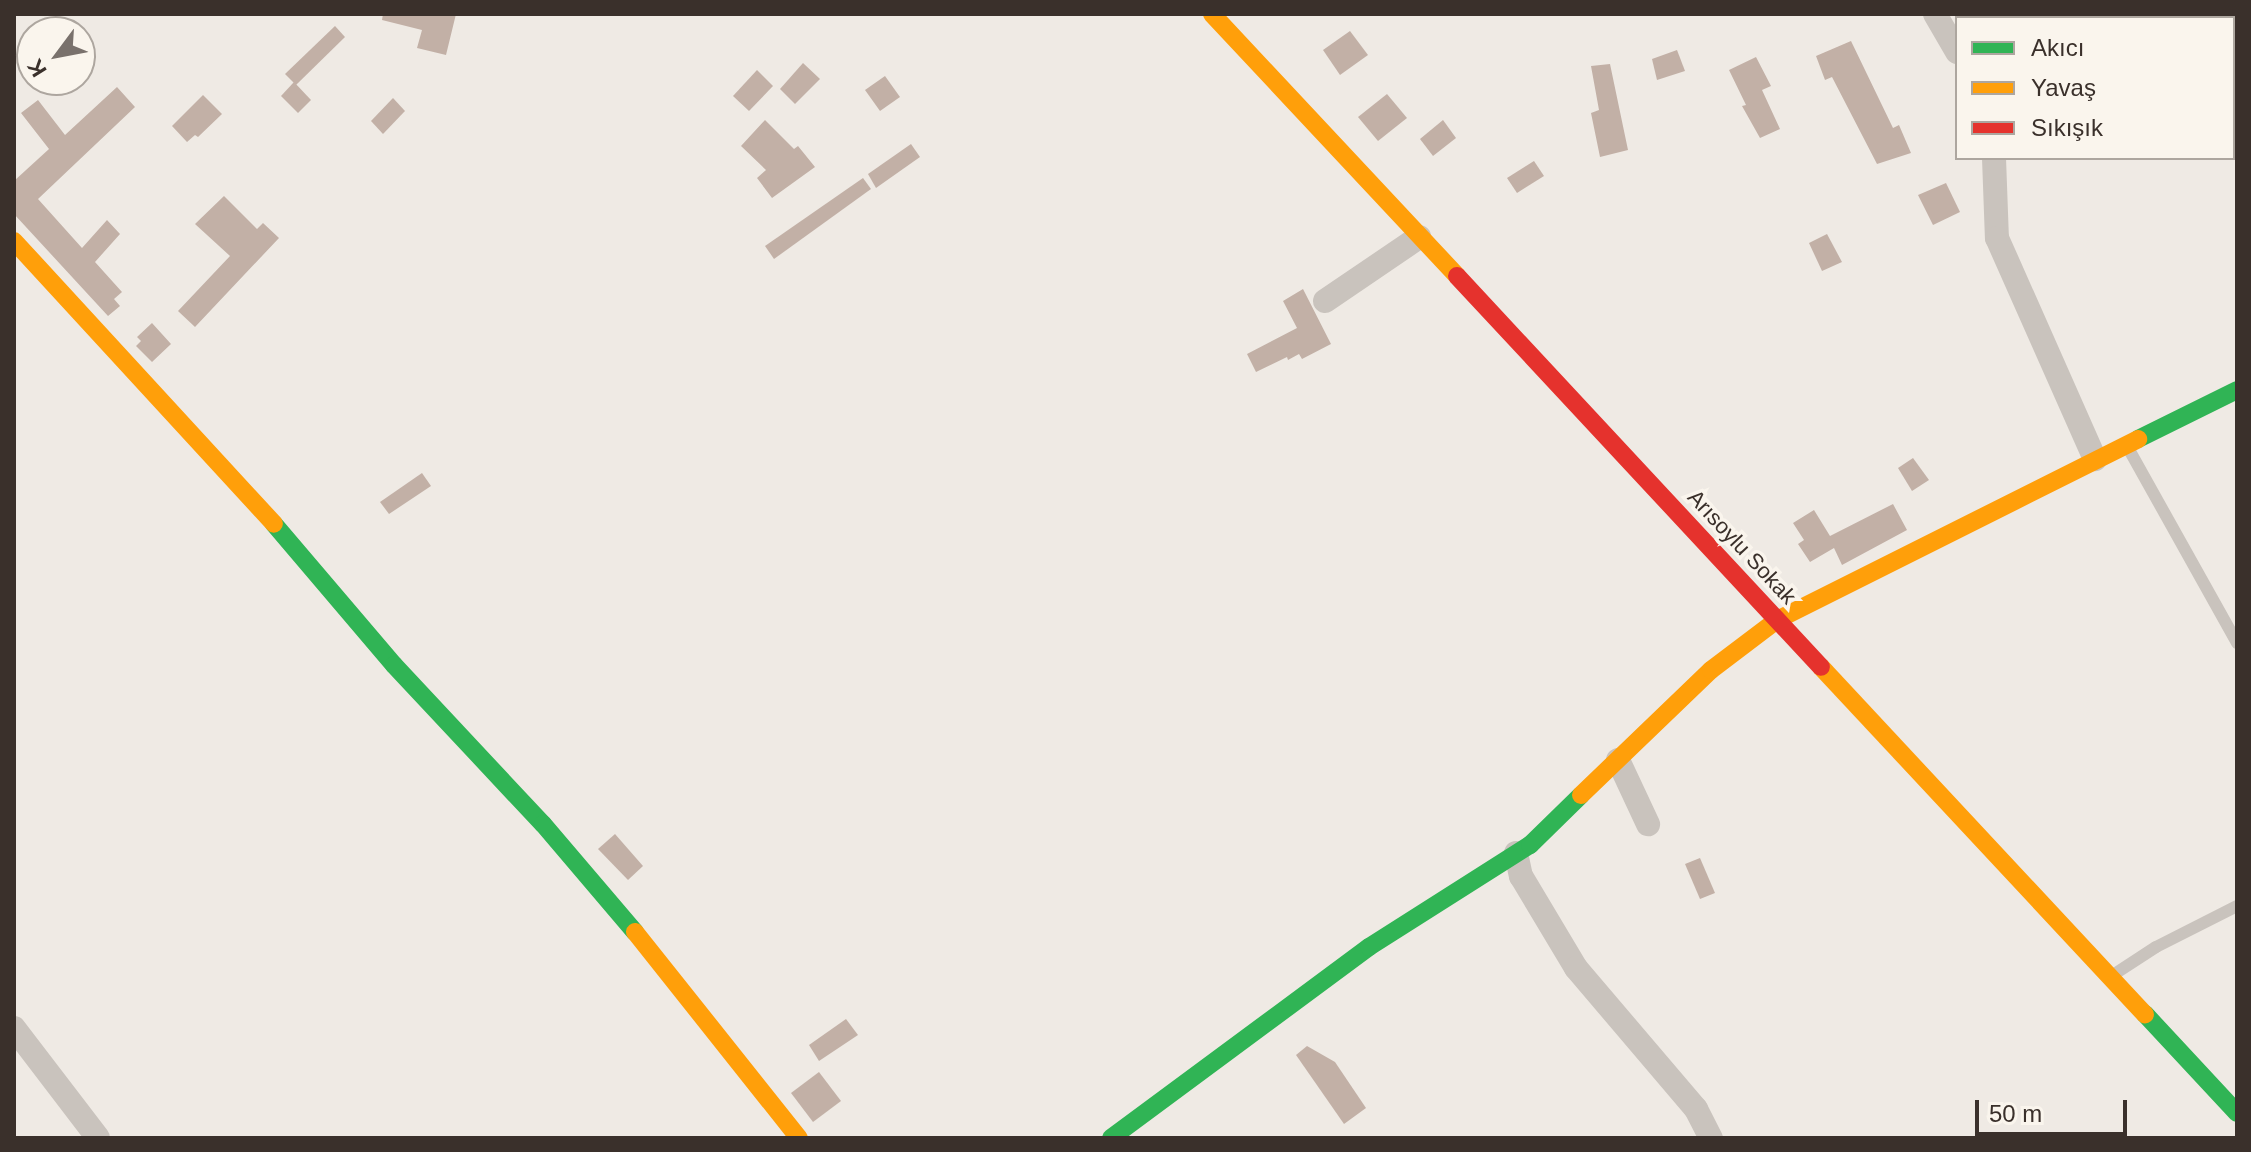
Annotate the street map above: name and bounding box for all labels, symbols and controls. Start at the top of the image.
north arrow [16,16,96,96]
legend [1955,16,2235,160]
text: Akıcı [2031,34,2084,61]
text: K [22,55,52,81]
text: Yavaş [2031,74,2096,101]
text: Sıkışık [2031,114,2103,141]
street label: Arısoylu Sokak [1682,484,1802,610]
scale bar [1979,1084,2131,1134]
text: 50 m [1989,1100,2042,1127]

